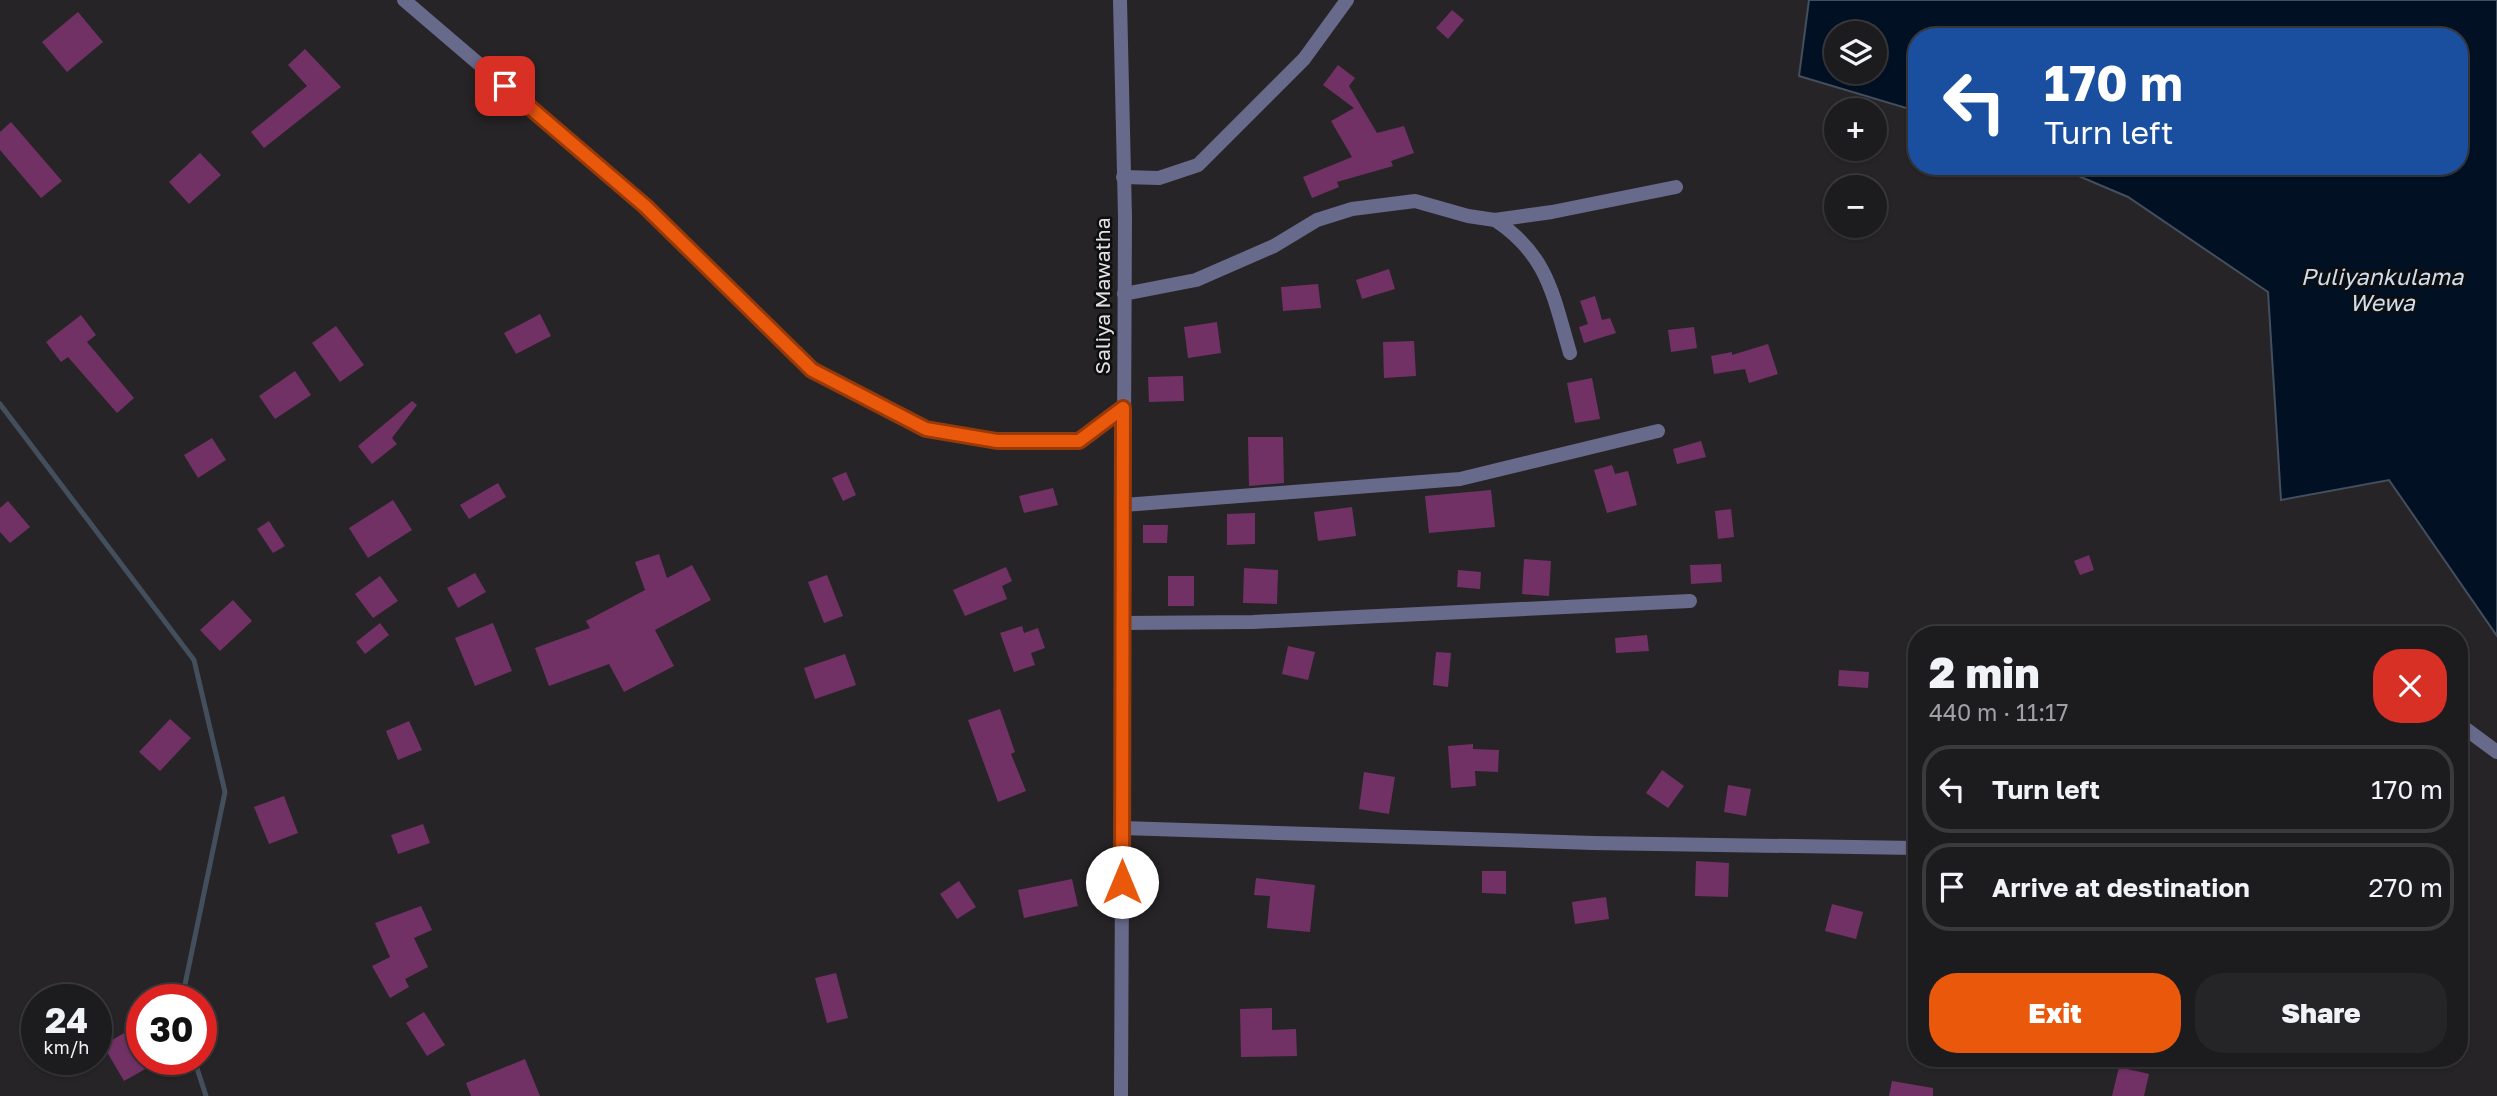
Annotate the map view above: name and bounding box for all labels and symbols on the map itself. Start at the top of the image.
pin [475,56,535,116]
street label: Saliya Mawatha [1089,217,1115,375]
water label: Puliyankulama Wewa [2301,262,2464,316]
position arrow [1085,845,1159,919]
speed limit sign: 30 [126,984,217,1075]

